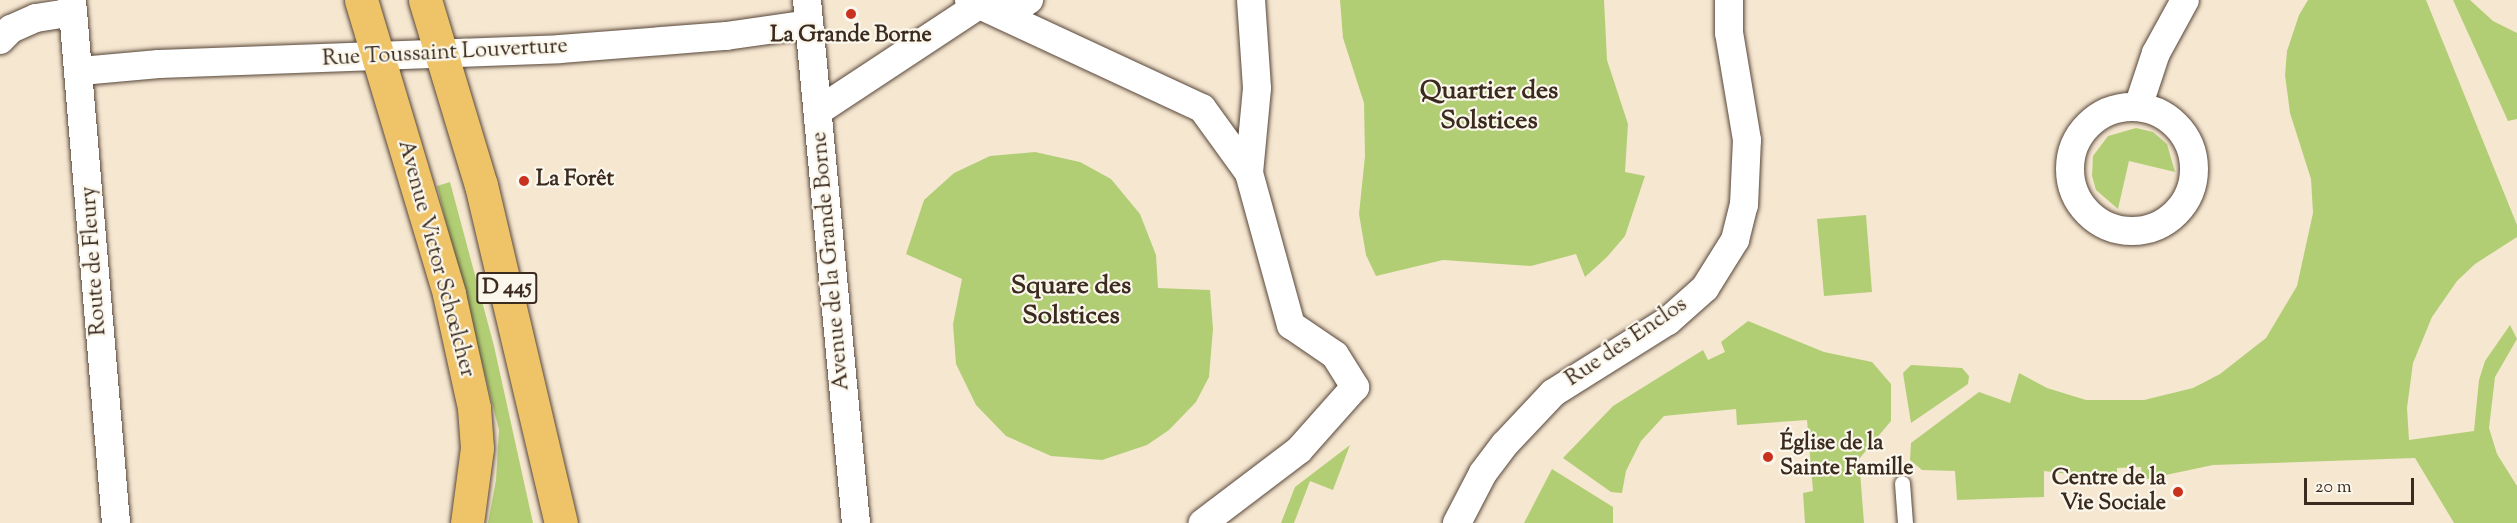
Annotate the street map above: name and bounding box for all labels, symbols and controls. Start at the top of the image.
marker: La Grande Borne [844,7,858,21]
place label: La Grande Borne [770,24,932,50]
street label: Rue Toussaint Louverture [322,34,568,74]
district label: Quartier des Solstices [1420,76,1558,138]
street label: Avenue de la Grande Borne [808,130,856,392]
street label: Avenue Victor Schœlcher [391,138,479,380]
place label: La Forêt [536,168,614,194]
marker: La Forêt [517,174,531,188]
street label: Route de Fleury [77,185,113,337]
road number: D 445 [476,270,538,306]
district label: Square des Solstices [1011,271,1131,332]
street label: Rue des Enclos [1561,293,1693,393]
place label: Église de la Sainte Famille [1780,431,1913,482]
marker: Église de la Sainte Famille [1761,450,1775,464]
place label: Centre de la Vie Sociale [2052,466,2166,518]
scale bar [2307,466,2416,504]
text: 20 m [2315,475,2352,501]
marker: Centre de la Vie Sociale [2171,485,2185,499]

